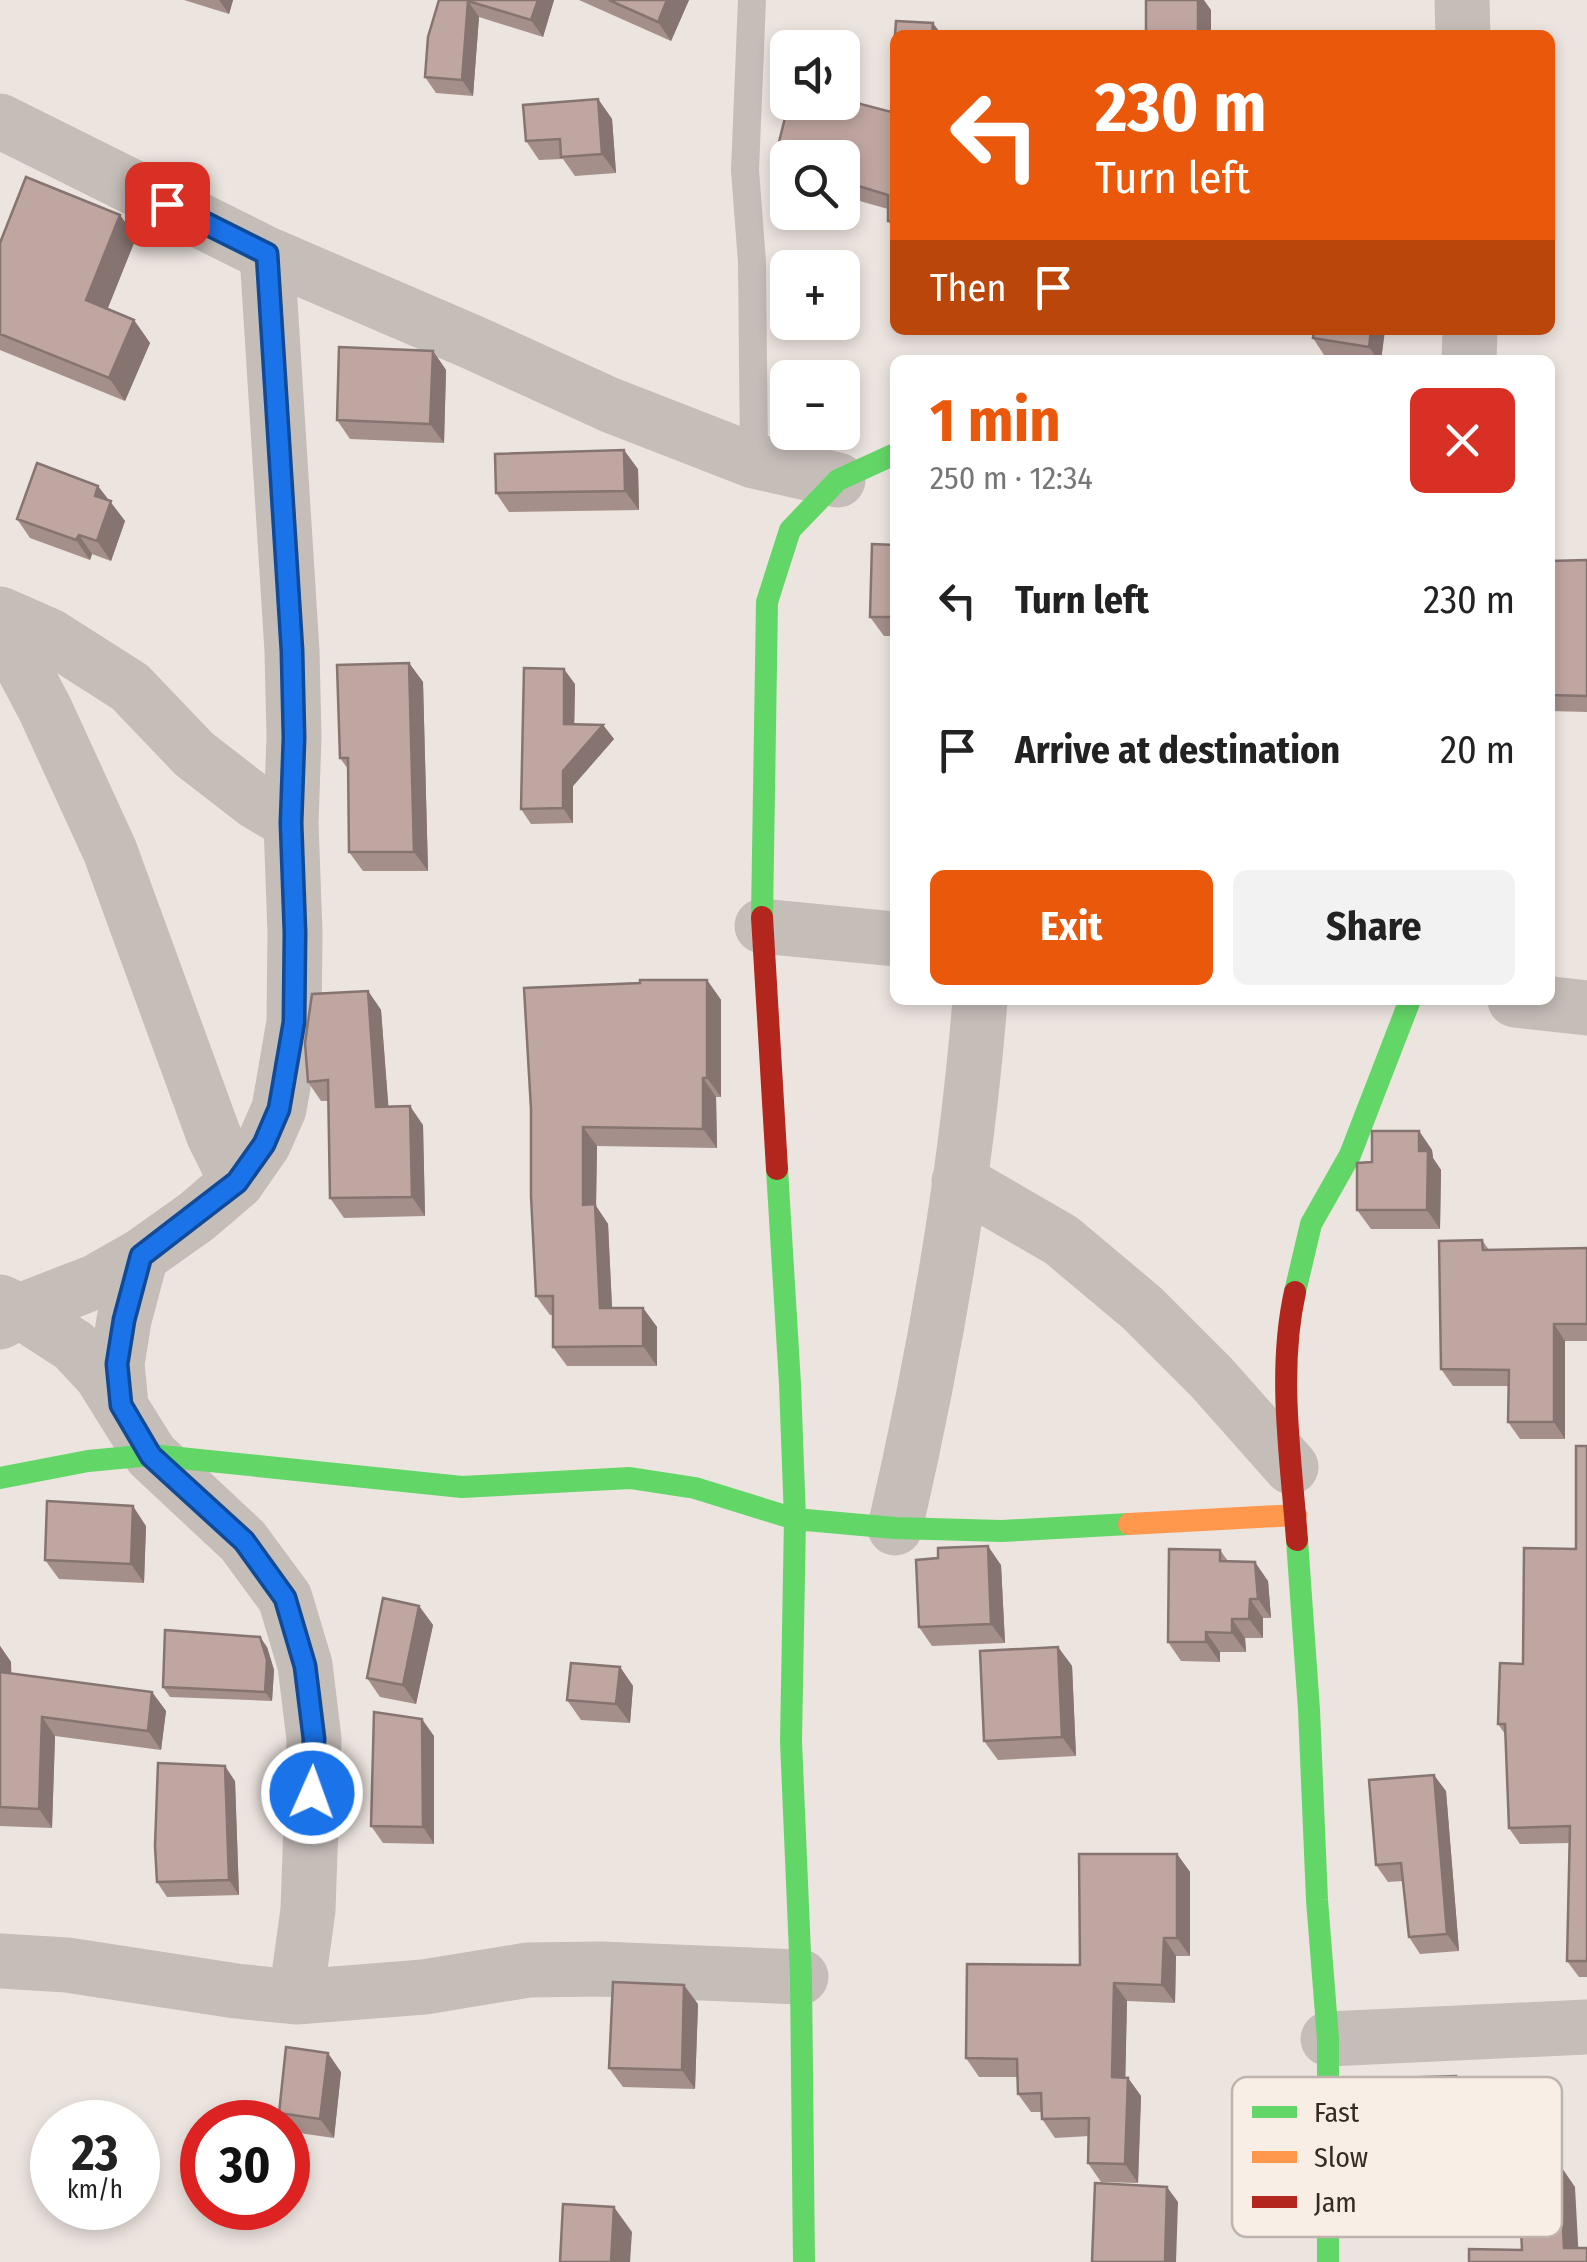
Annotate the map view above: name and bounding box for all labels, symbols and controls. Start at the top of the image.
map controls [770,30,860,450]
button: sound [770,30,860,120]
text: 230 m [1095,66,1267,150]
icon: left [930,70,1060,200]
button: search [770,140,860,230]
text: Turn left [1095,151,1250,205]
pin [125,162,210,247]
icon: arrive [140,177,195,232]
button: + [770,250,860,340]
icon: arrive [1026,260,1081,315]
text: Then [930,265,1006,311]
button: − [770,360,860,450]
text: 1 min [930,385,1061,457]
button: close [1410,388,1515,493]
text: 250 m · 12:34 [930,459,1093,497]
icon: left [930,573,985,628]
text: Turn left [1015,577,1149,623]
text: 230 m [1423,577,1515,623]
icon: arrive [930,723,985,778]
text: Arrive at destination [1015,727,1340,773]
text: 20 m [1440,727,1515,773]
button: Exit [930,870,1213,985]
button: Share [1233,870,1515,985]
position arrow [260,1741,364,1845]
legend [1232,2077,1562,2237]
text: Fast [1314,2096,1360,2129]
speed limit sign: 30 [180,2100,310,2230]
text: 23 [72,2123,118,2183]
text: Slow [1314,2141,1368,2174]
text: km/h [67,2175,123,2205]
text: Jam [1314,2186,1357,2219]

